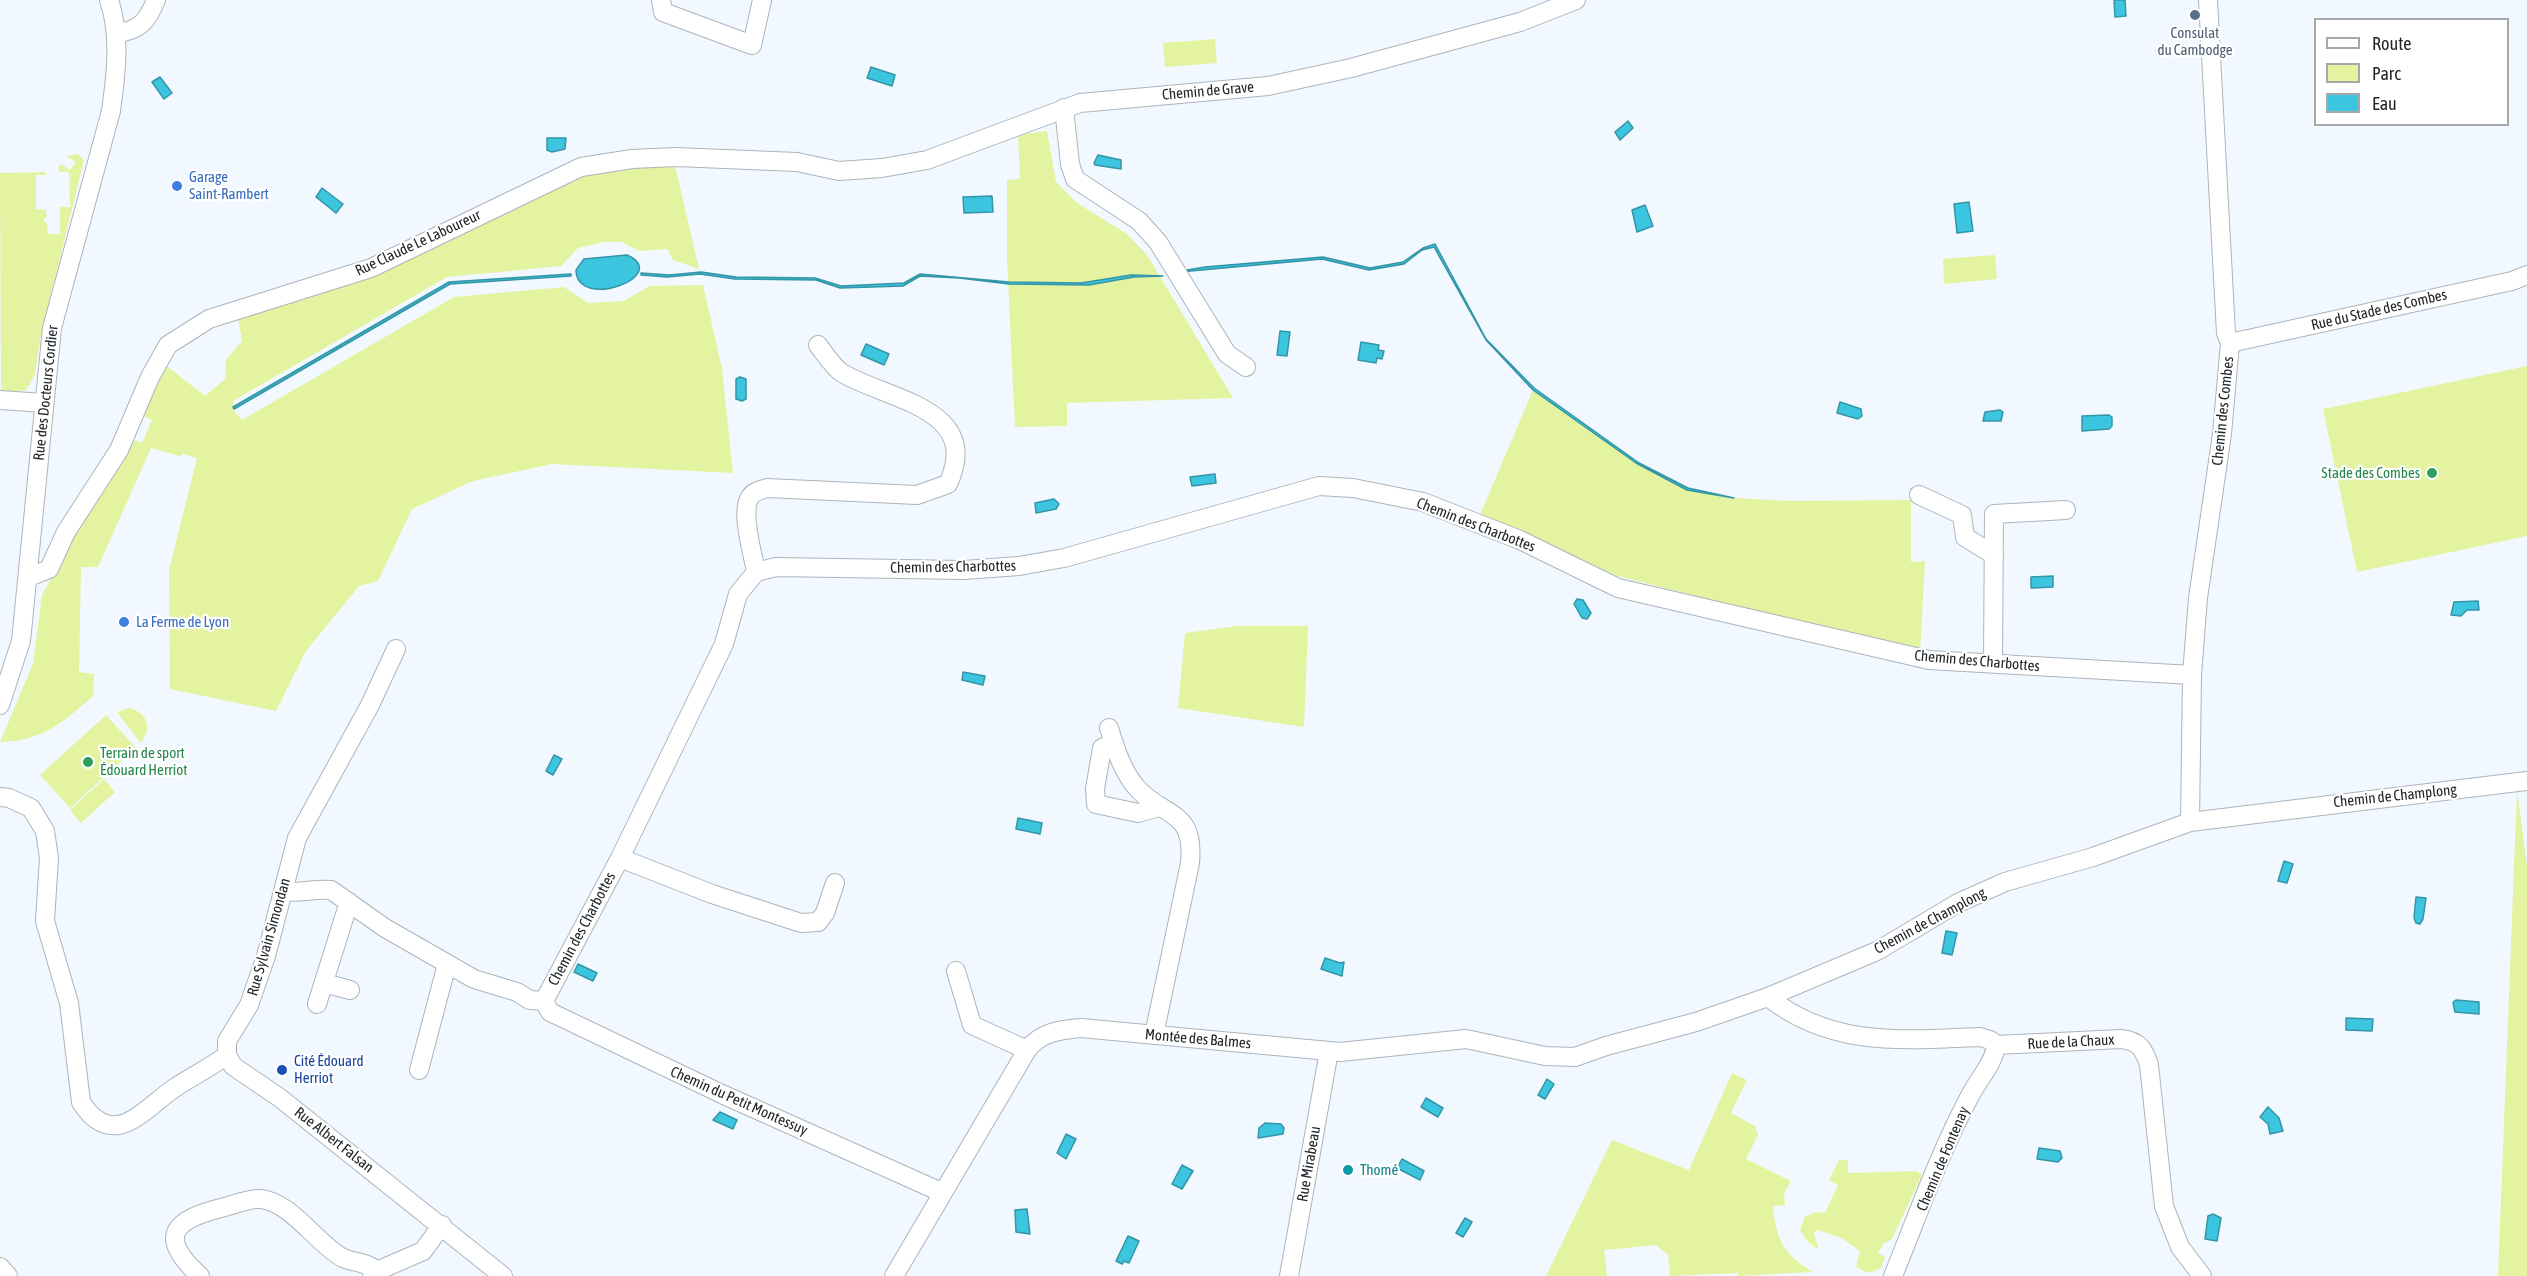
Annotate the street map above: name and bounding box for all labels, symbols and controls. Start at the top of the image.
marker: Consulat du Cambodge [2188,8,2202,22]
legend [2314,18,2509,126]
place label: Consulat du Cambodge [2157,24,2233,59]
text: Route [2372,33,2411,54]
text: Parc [2372,63,2401,84]
street label: Chemin de Grave [1161,78,1255,104]
text: Eau [2372,93,2397,114]
place label: Garage Saint-Rambert [189,168,269,203]
marker: Garage Saint-Rambert [170,179,184,193]
street label: Rue Claude Le Laboureur [352,206,484,280]
street label: Rue du Stade des Combes [2309,286,2449,334]
street label: Rue des Docteurs Cordier [30,324,62,462]
street label: Chemin des Combes [2208,356,2238,466]
place label: Stade des Combes [2321,464,2420,482]
marker: Stade des Combes [2425,466,2439,480]
street label: Chemin des Charbottes [1414,494,1538,556]
street label: Chemin des Charbottes [890,557,1016,577]
place label: La Ferme de Lyon [136,613,229,631]
marker: La Ferme de Lyon [117,615,131,629]
street label: Chemin des Charbottes [1914,647,2040,675]
place label: Terrain de sport Édouard Herriot [100,744,188,779]
marker: Terrain de sport Édouard Herriot [81,755,95,769]
street label: Chemin de Champlong [2332,781,2458,811]
street label: Chemin des Charbottes [545,869,619,989]
street label: Rue Sylvain Simondan [244,876,294,998]
street label: Chemin de Champlong [1871,884,1989,958]
street label: Montée des Balmes [1144,1025,1252,1053]
street label: Rue de la Chaux [2027,1031,2115,1053]
place label: Cité Édouard Herriot [294,1052,364,1087]
marker: Cité Édouard Herriot [275,1063,289,1077]
street label: Chemin du Petit Montessuy [668,1063,810,1139]
street label: Rue Albert Falsan [291,1103,377,1177]
street label: Chemin de Fontenay [1913,1104,1973,1214]
street label: Rue Mirabeau [1294,1125,1324,1203]
place label: Thomé [1360,1161,1398,1179]
marker: Thomé [1341,1163,1355,1177]

